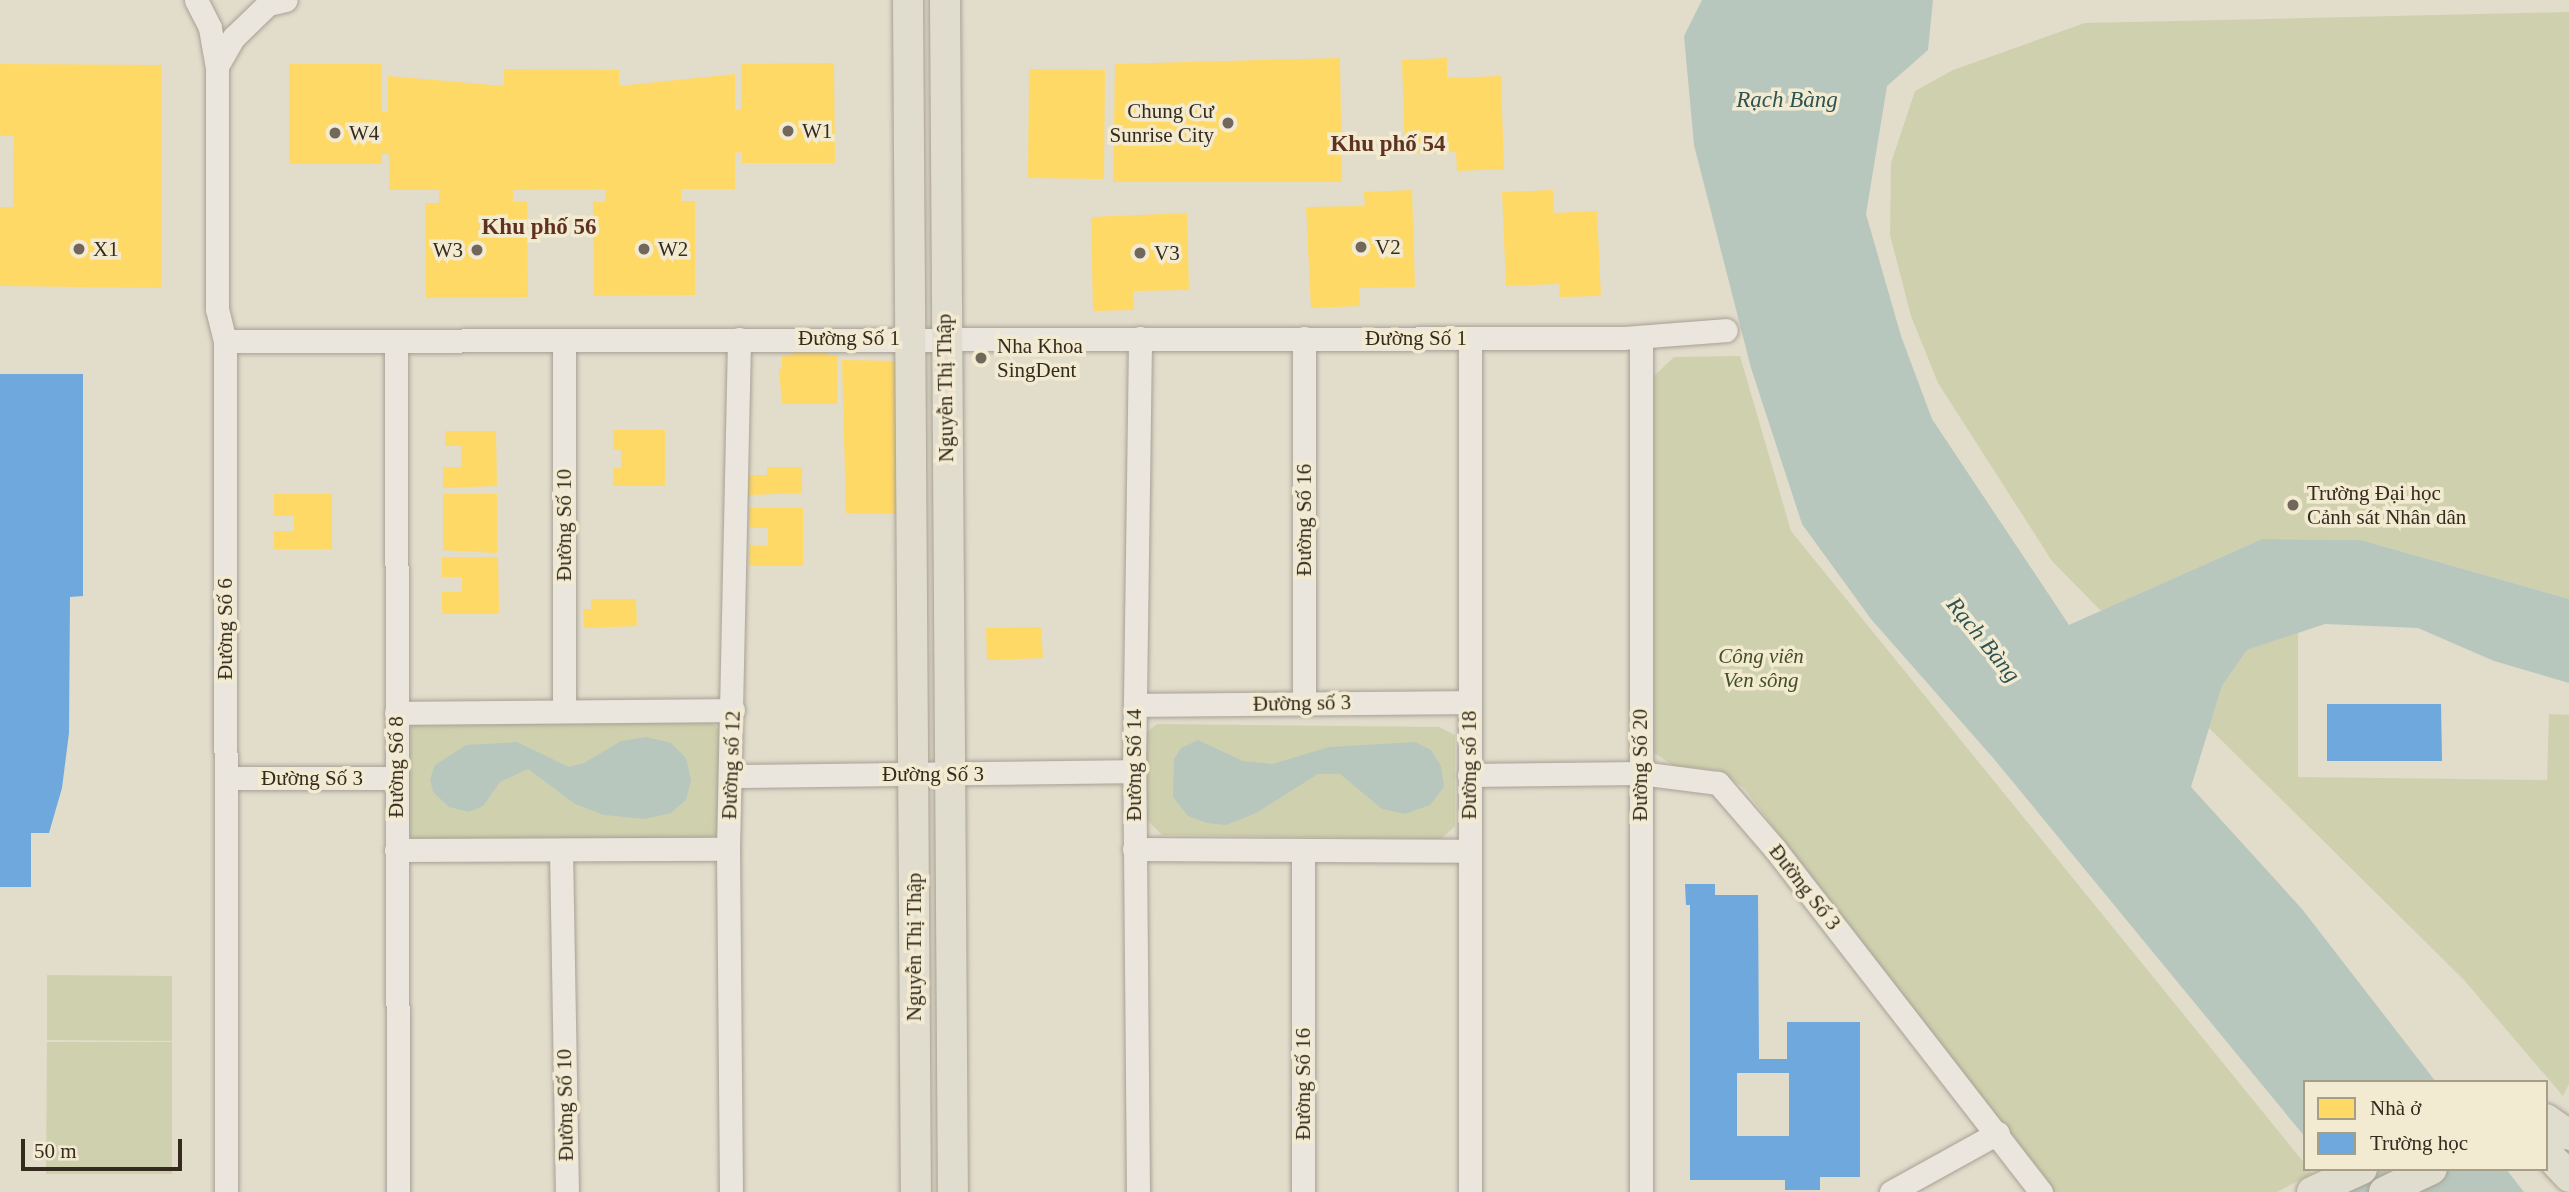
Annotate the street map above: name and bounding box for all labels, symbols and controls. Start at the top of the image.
water label: Rạch Bàng [1736,86,1838,114]
place label: Chung Cư Sunrise City [1110,98,1214,148]
marker: Chung Cư Sunrise City [1220,115,1236,131]
place label: W1 [802,118,832,144]
place label: W4 [349,120,379,146]
marker: W1 [780,123,796,139]
marker: W4 [327,125,343,141]
district label: Khu phố 54 [1330,130,1446,158]
district label: Khu phố 56 [481,213,597,241]
place label: V2 [1375,234,1401,260]
place label: X1 [93,236,119,262]
place label: W2 [658,236,688,262]
place label: W3 [433,237,463,263]
marker: V2 [1353,239,1369,255]
place label: V3 [1154,240,1180,266]
marker: X1 [71,241,87,257]
marker: W2 [636,241,652,257]
marker: W3 [469,242,485,258]
marker: V3 [1132,245,1148,261]
street label: Nguyễn Thị Thập [931,313,959,463]
street label: Đường Số 1 [798,325,900,351]
street label: Đường Số 1 [1365,325,1467,351]
place label: Nha Khoa SingDent [997,333,1083,383]
marker: Nha Khoa SingDent [971,348,991,368]
street label: Đường Số 16 [1291,464,1317,576]
street label: Đường Số 10 [551,469,577,581]
place label: Trường Đại học Cảnh sát Nhân dân [2307,480,2466,530]
marker: Trường Đại học Cảnh sát Nhân dân [2285,497,2301,513]
street label: Đường Số 6 [212,578,238,680]
water label: Rạch Bàng [1940,592,2026,688]
park label: Công viên Ven sông [1718,643,1804,693]
street label: Đường số 3 [1253,690,1351,716]
street label: Đường Số 14 [1121,709,1147,821]
street label: Đường Số 20 [1627,709,1653,821]
street label: Đường số 12 [717,710,745,820]
street label: Đường số 18 [1456,711,1482,819]
street label: Đường Số 8 [383,716,409,818]
street label: Đường Số 3 [882,761,984,787]
street label: Đường Số 3 [261,765,363,791]
street label: Đường Số 3 [1764,839,1846,935]
street label: Nguyễn Thị Thập [901,872,927,1022]
street label: Đường Số 16 [1290,1028,1316,1140]
street label: Đường Số 10 [551,1049,579,1161]
legend [2303,1080,2548,1171]
text: Nhà ở [2370,1096,2421,1120]
scale bar [24,1126,186,1170]
text: Trường học [2370,1131,2468,1155]
text: 50 m [34,1139,77,1163]

